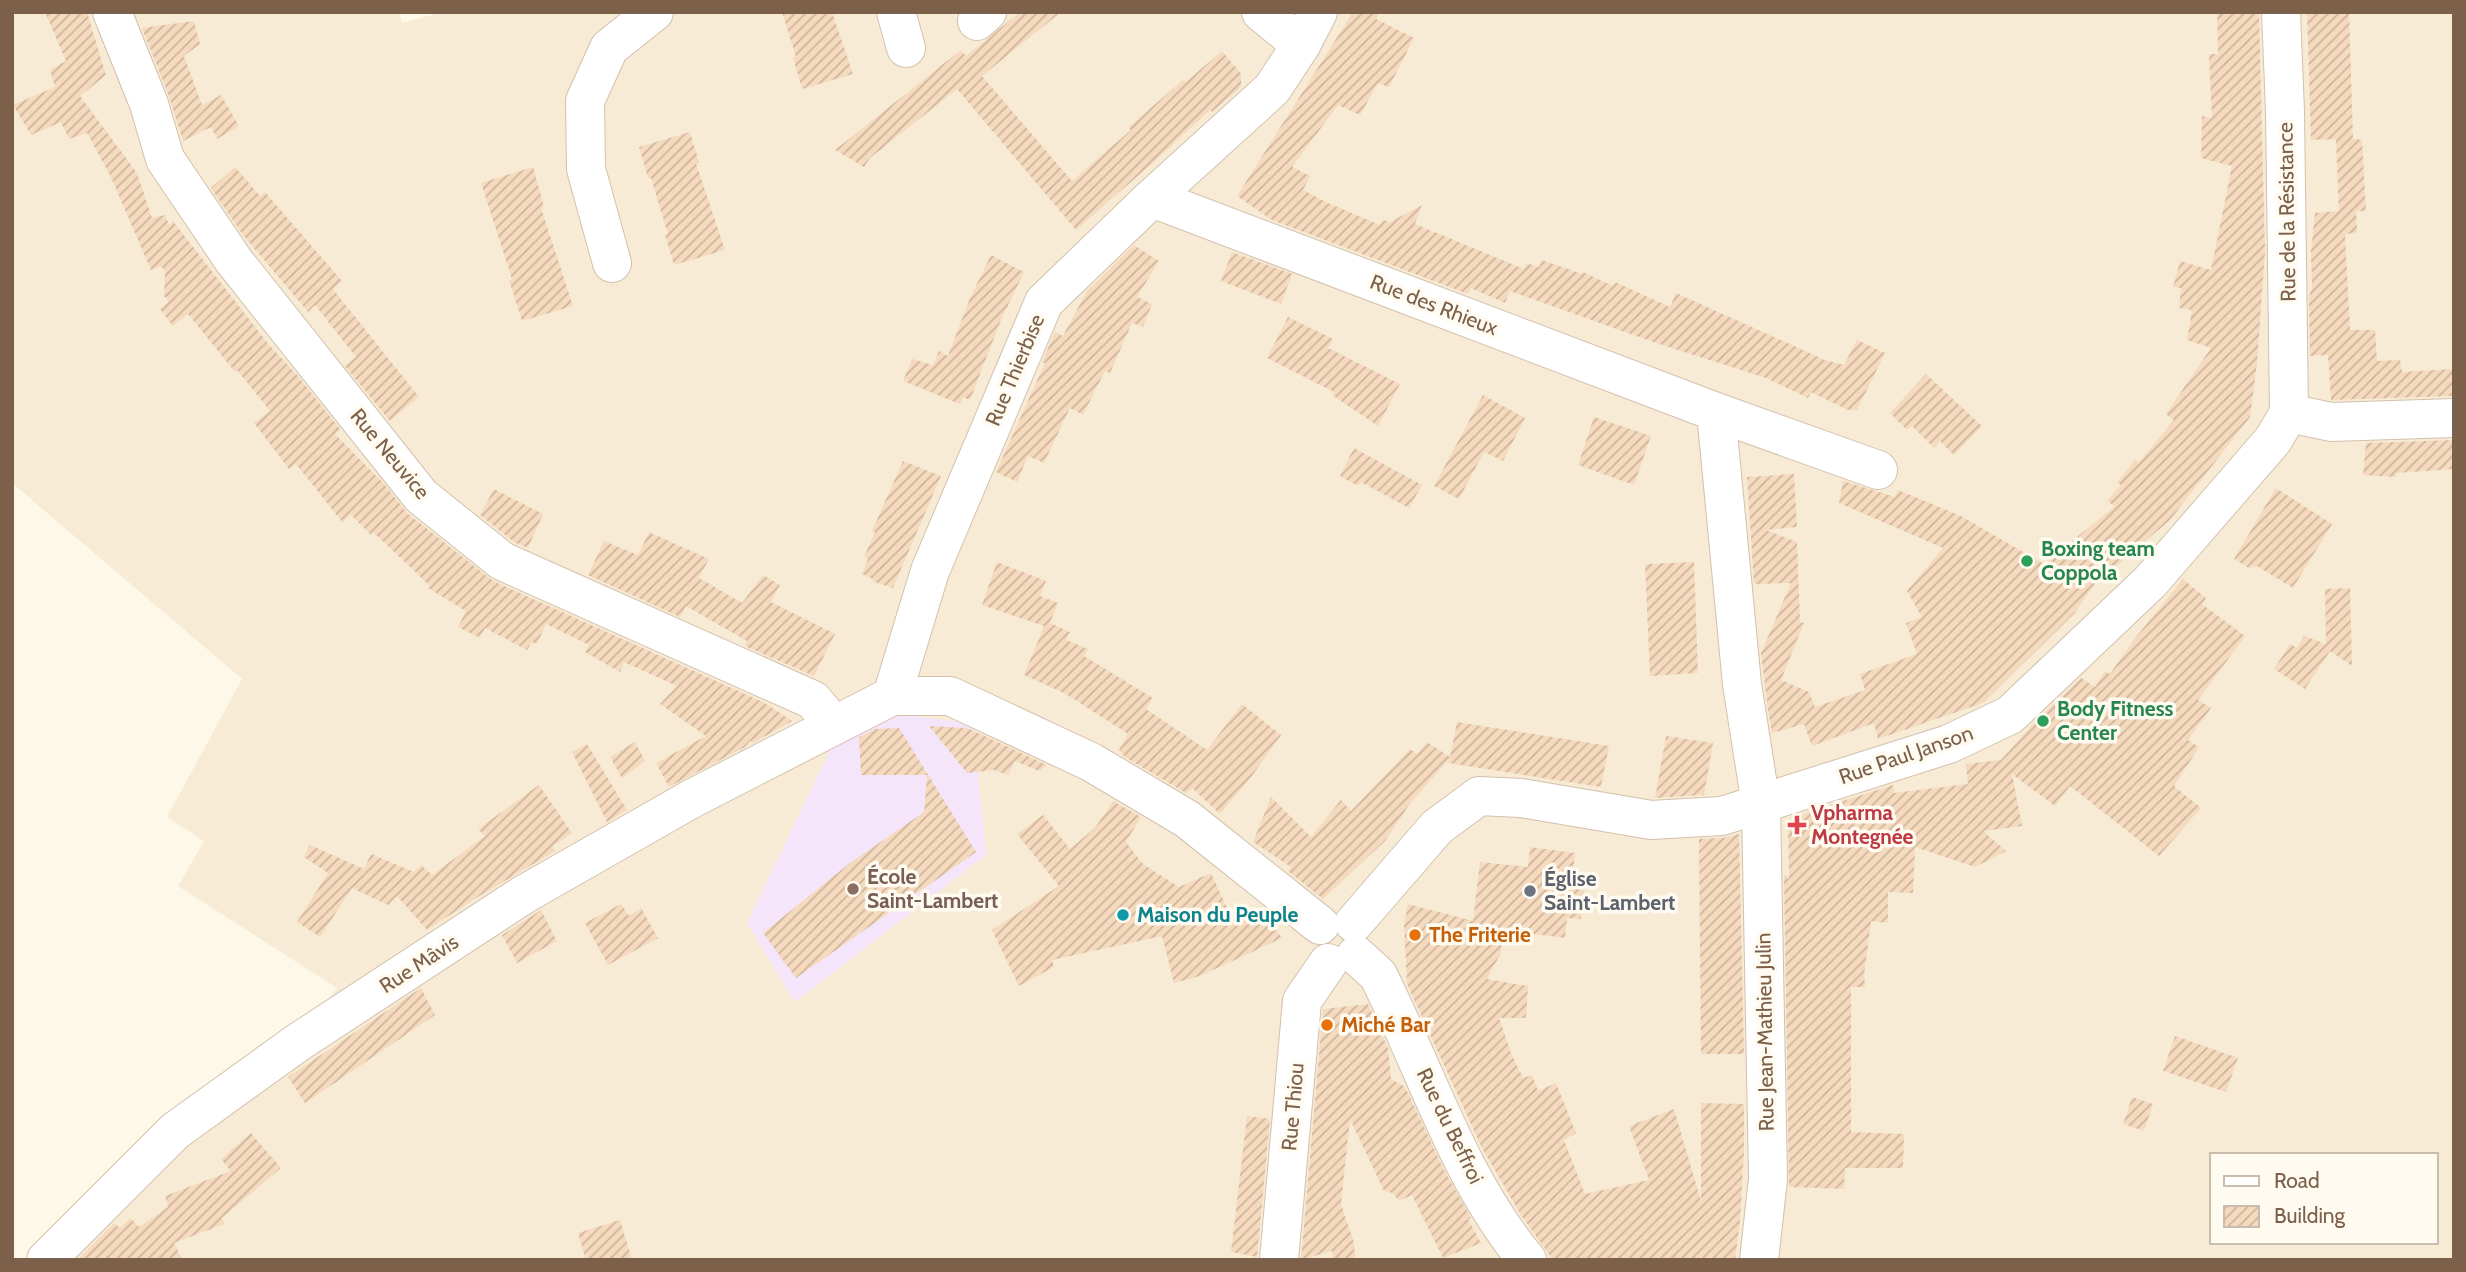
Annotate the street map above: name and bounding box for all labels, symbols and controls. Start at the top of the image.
street label: Rue de la Résistance [2272,122,2301,302]
street label: Rue des Rhieux [1367,269,1502,340]
street label: Rue Thierbise [980,310,1049,429]
street label: Rue Neuvice [345,403,435,504]
place label: Boxing team Coppola [2041,536,2155,585]
marker: Boxing team Coppola [2019,553,2035,569]
place label: Body Fitness Center [2057,696,2174,745]
marker: Body Fitness Center [2035,713,2051,729]
street label: Rue Paul Janson [1835,720,1976,789]
place label: Vpharma Montegnée [1811,800,1914,849]
marker: Vpharma Montegnée [1789,817,1805,833]
place label: École Saint-Lambert [867,864,998,913]
place label: Église Saint-Lambert [1544,866,1675,915]
marker: École Saint-Lambert [845,881,861,897]
marker: Église Saint-Lambert [1522,883,1538,899]
place label: Maison du Peuple [1137,902,1298,927]
marker: Maison du Peuple [1115,907,1131,923]
place label: The Friterie [1429,922,1531,947]
marker: The Friterie [1407,927,1423,943]
street label: Rue Mâvis [375,929,463,998]
street label: Rue Jean-Mathieu Julin [1750,932,1779,1132]
place label: Miché Bar [1341,1012,1431,1037]
marker: Miché Bar [1319,1017,1335,1033]
street label: Rue Thiou [1276,1062,1309,1152]
street label: Rue du Beffroi [1412,1064,1489,1188]
legend [2210,1153,2438,1244]
text: Road [2274,1168,2320,1193]
text: Building [2274,1203,2346,1228]

